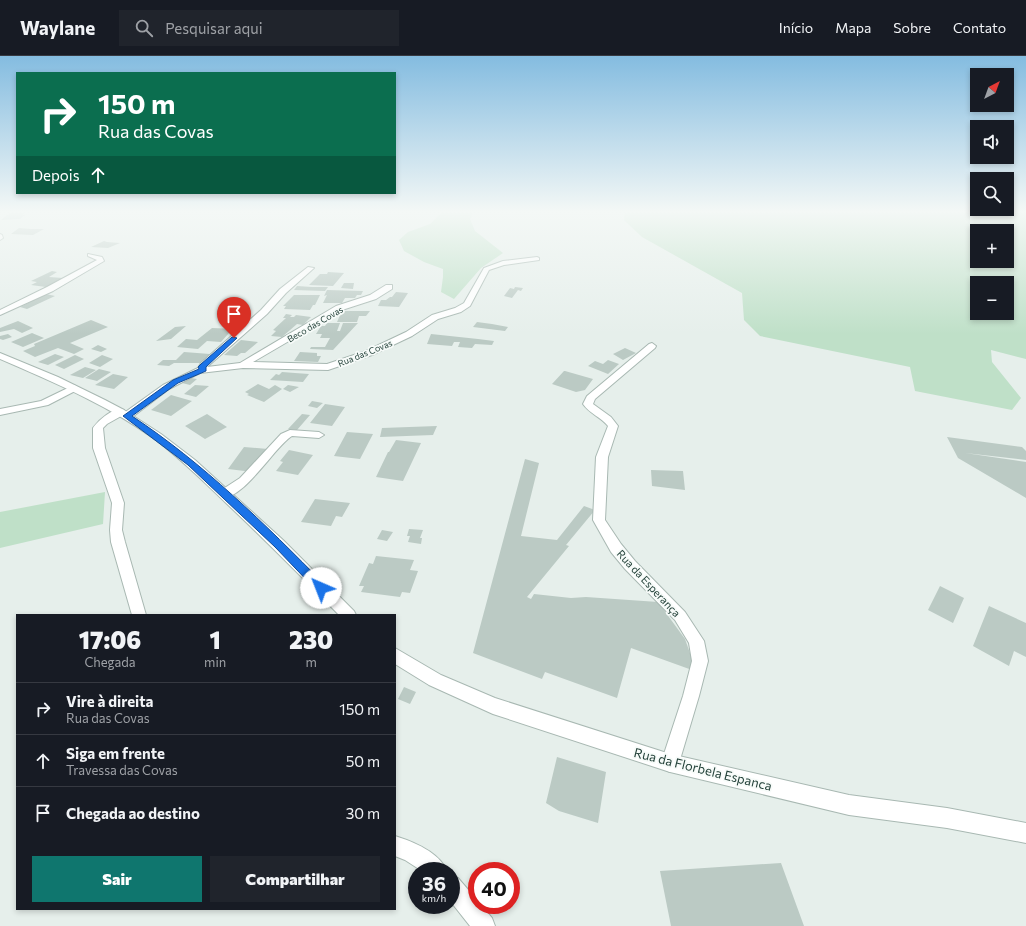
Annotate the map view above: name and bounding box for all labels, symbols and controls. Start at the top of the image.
search box [119,10,399,46]
text: Waylane [20,16,95,39]
icon: search [133,17,155,39]
text: Pesquisar aqui [165,19,263,37]
text: Início [779,19,813,36]
text: Mapa [835,19,871,36]
text: Sobre [893,19,931,36]
text: Contato [953,19,1006,36]
north arrow [970,68,1014,112]
map controls [970,68,1014,320]
text: 150 m [98,86,175,120]
icon: right [32,88,84,140]
text: Rua das Covas [98,120,214,142]
button: sound [970,120,1014,164]
icon: ahead [87,164,109,186]
text: Depois [32,166,79,184]
button: search [970,172,1014,216]
button: + [970,224,1014,268]
button: − [970,276,1014,320]
pin [217,297,251,338]
icon: arrive [223,303,245,325]
street label: Beco das Covas [285,304,345,344]
street label: Rua das Covas [336,337,394,369]
street label: Rua da Esperança [615,547,683,619]
position arrow [300,567,342,609]
text: 17:06 [79,625,141,654]
text: 1 [210,625,221,654]
text: 230 [289,625,333,654]
text: Chegada [84,654,136,670]
text: min [204,654,226,670]
text: m [305,654,317,670]
text: Vire à direita [66,692,154,710]
icon: right [32,698,54,720]
text: 150 m [339,700,380,718]
text: Rua das Covas [66,710,150,726]
text: Siga em frente [66,744,165,762]
street label: Rua da Florbela Espanca [632,744,774,794]
icon: ahead [32,750,54,772]
text: 50 m [346,752,380,770]
text: Travessa das Covas [66,762,178,778]
icon: arrive [32,802,54,824]
text: Chegada ao destino [66,804,200,822]
text: 30 m [346,804,380,822]
button: Sair [32,856,202,902]
button: Compartilhar [210,856,380,902]
speed limit sign: 40 [468,862,520,914]
text: 36 [422,871,446,895]
text: km/h [422,892,446,904]

